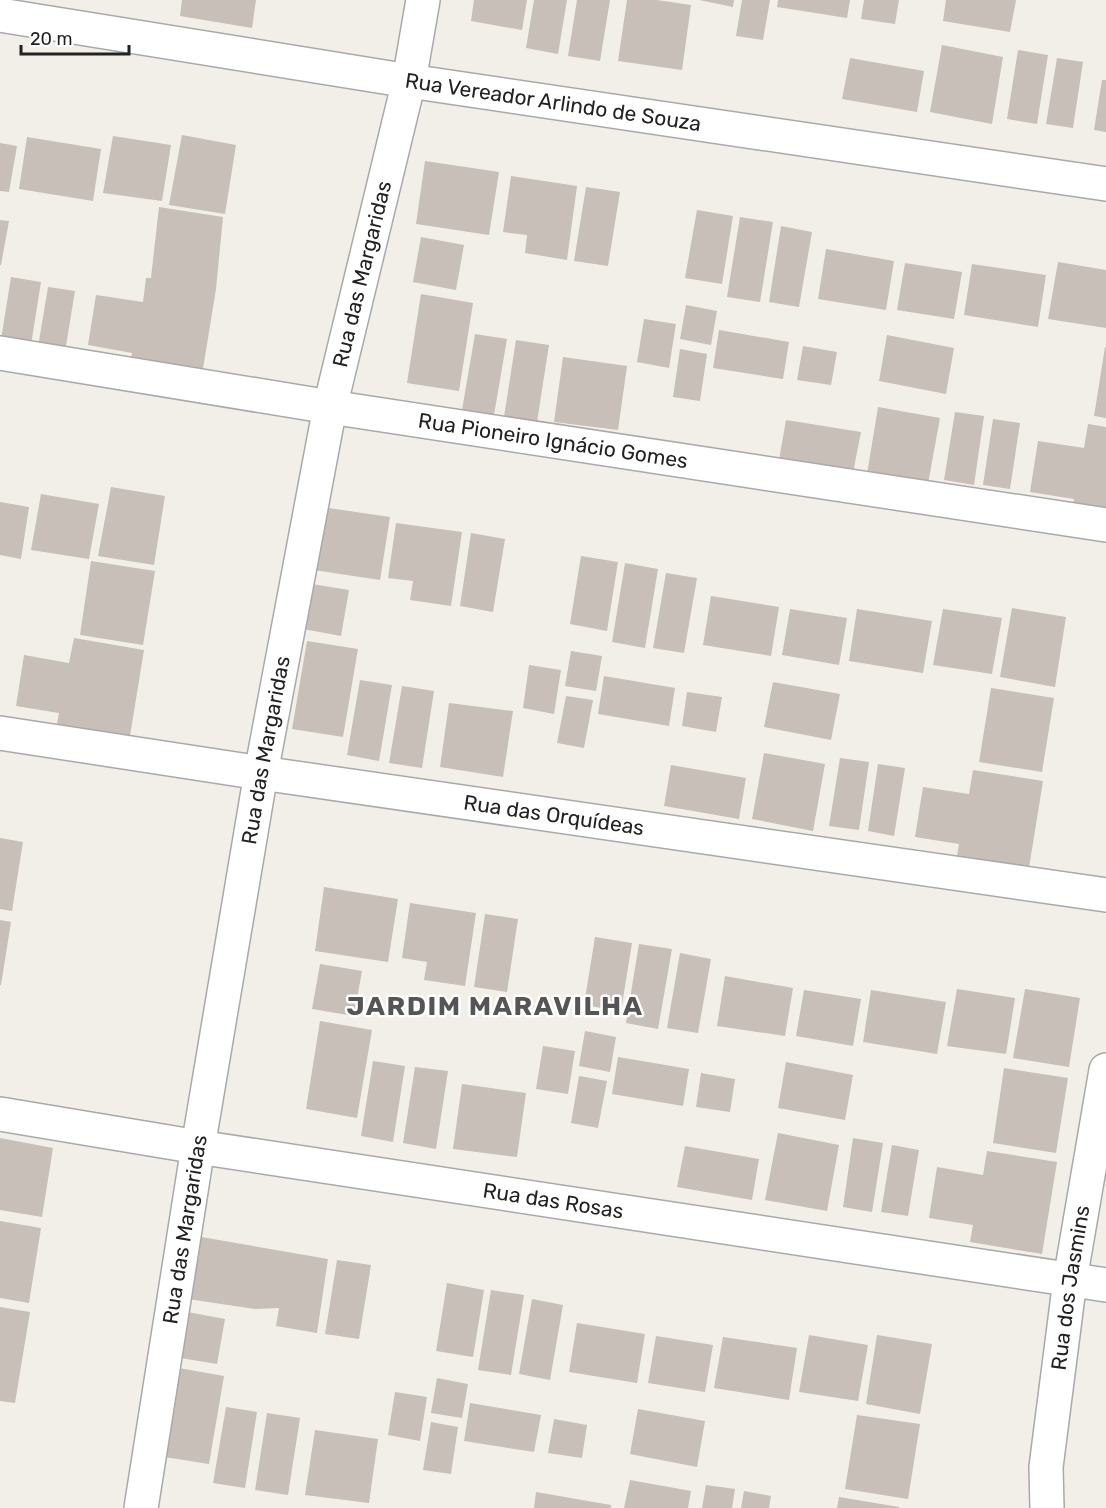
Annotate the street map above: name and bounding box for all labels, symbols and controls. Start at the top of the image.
scale bar [21,18,129,56]
text: 20 m [30,28,72,50]
street label: Rua Vereador Arlindo de Souza [403,68,703,136]
street label: Rua das Margaridas [327,178,396,370]
street label: Rua Pioneiro Ignácio Gomes [417,408,690,473]
street label: Rua das Margaridas [236,654,295,846]
street label: Rua das Orquídeas [462,789,646,840]
district label: JARDIM MARAVILHA [346,990,644,1022]
street label: Rua das Margaridas [157,1133,212,1326]
street label: Rua das Rosas [481,1177,625,1224]
street label: Rua dos Jasmins [1046,1203,1095,1372]

